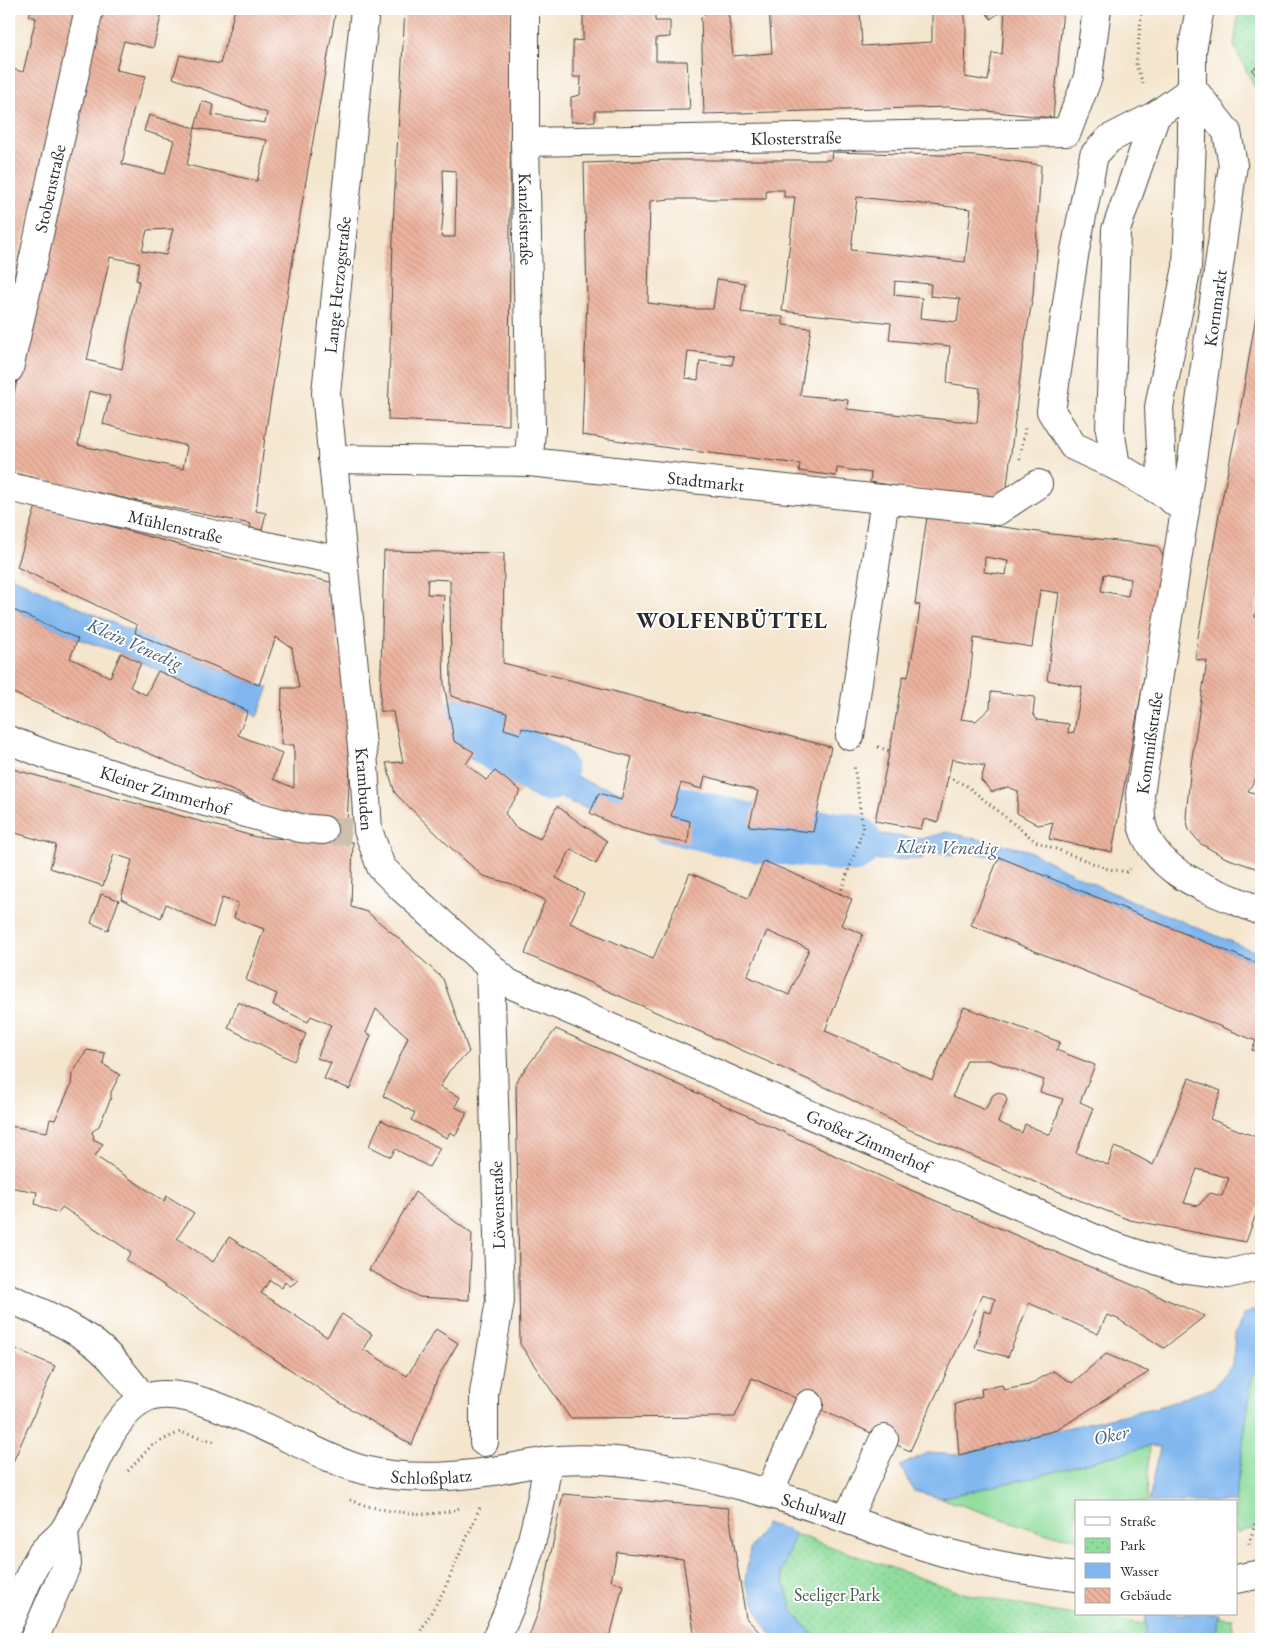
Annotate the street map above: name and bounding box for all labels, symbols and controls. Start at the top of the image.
street label: Klosterstraße [750,125,842,149]
street label: Stobenstraße [28,142,70,235]
street label: Kanzleistraße [514,173,539,265]
street label: Lange Herzogstraße [318,215,356,355]
street label: Kornmarkt [1198,267,1232,348]
street label: Stadtmarkt [666,465,746,496]
street label: Mühlenstraße [126,504,225,548]
district label: WOLFENBÜTTEL [636,606,828,635]
water label: Klein Venedig [83,612,187,677]
street label: Kommißstraße [1130,690,1168,796]
street label: Krambuden [351,746,380,832]
street label: Kleiner Zimmerhof [97,760,235,820]
water label: Klein Venedig [895,834,999,860]
street label: Großer Zimmerhof [803,1103,937,1178]
street label: Löwenstraße [484,1160,510,1250]
water label: Oker [1091,1419,1132,1451]
street label: Schloßplatz [390,1463,473,1489]
street label: Schulwall [779,1486,849,1530]
legend [1075,1500,1238,1616]
text: Straße [1120,1511,1156,1530]
text: Park [1120,1535,1147,1554]
text: Wasser [1120,1561,1159,1580]
park label: Seeliger Park [794,1583,881,1606]
text: Gebäude [1120,1585,1172,1604]

